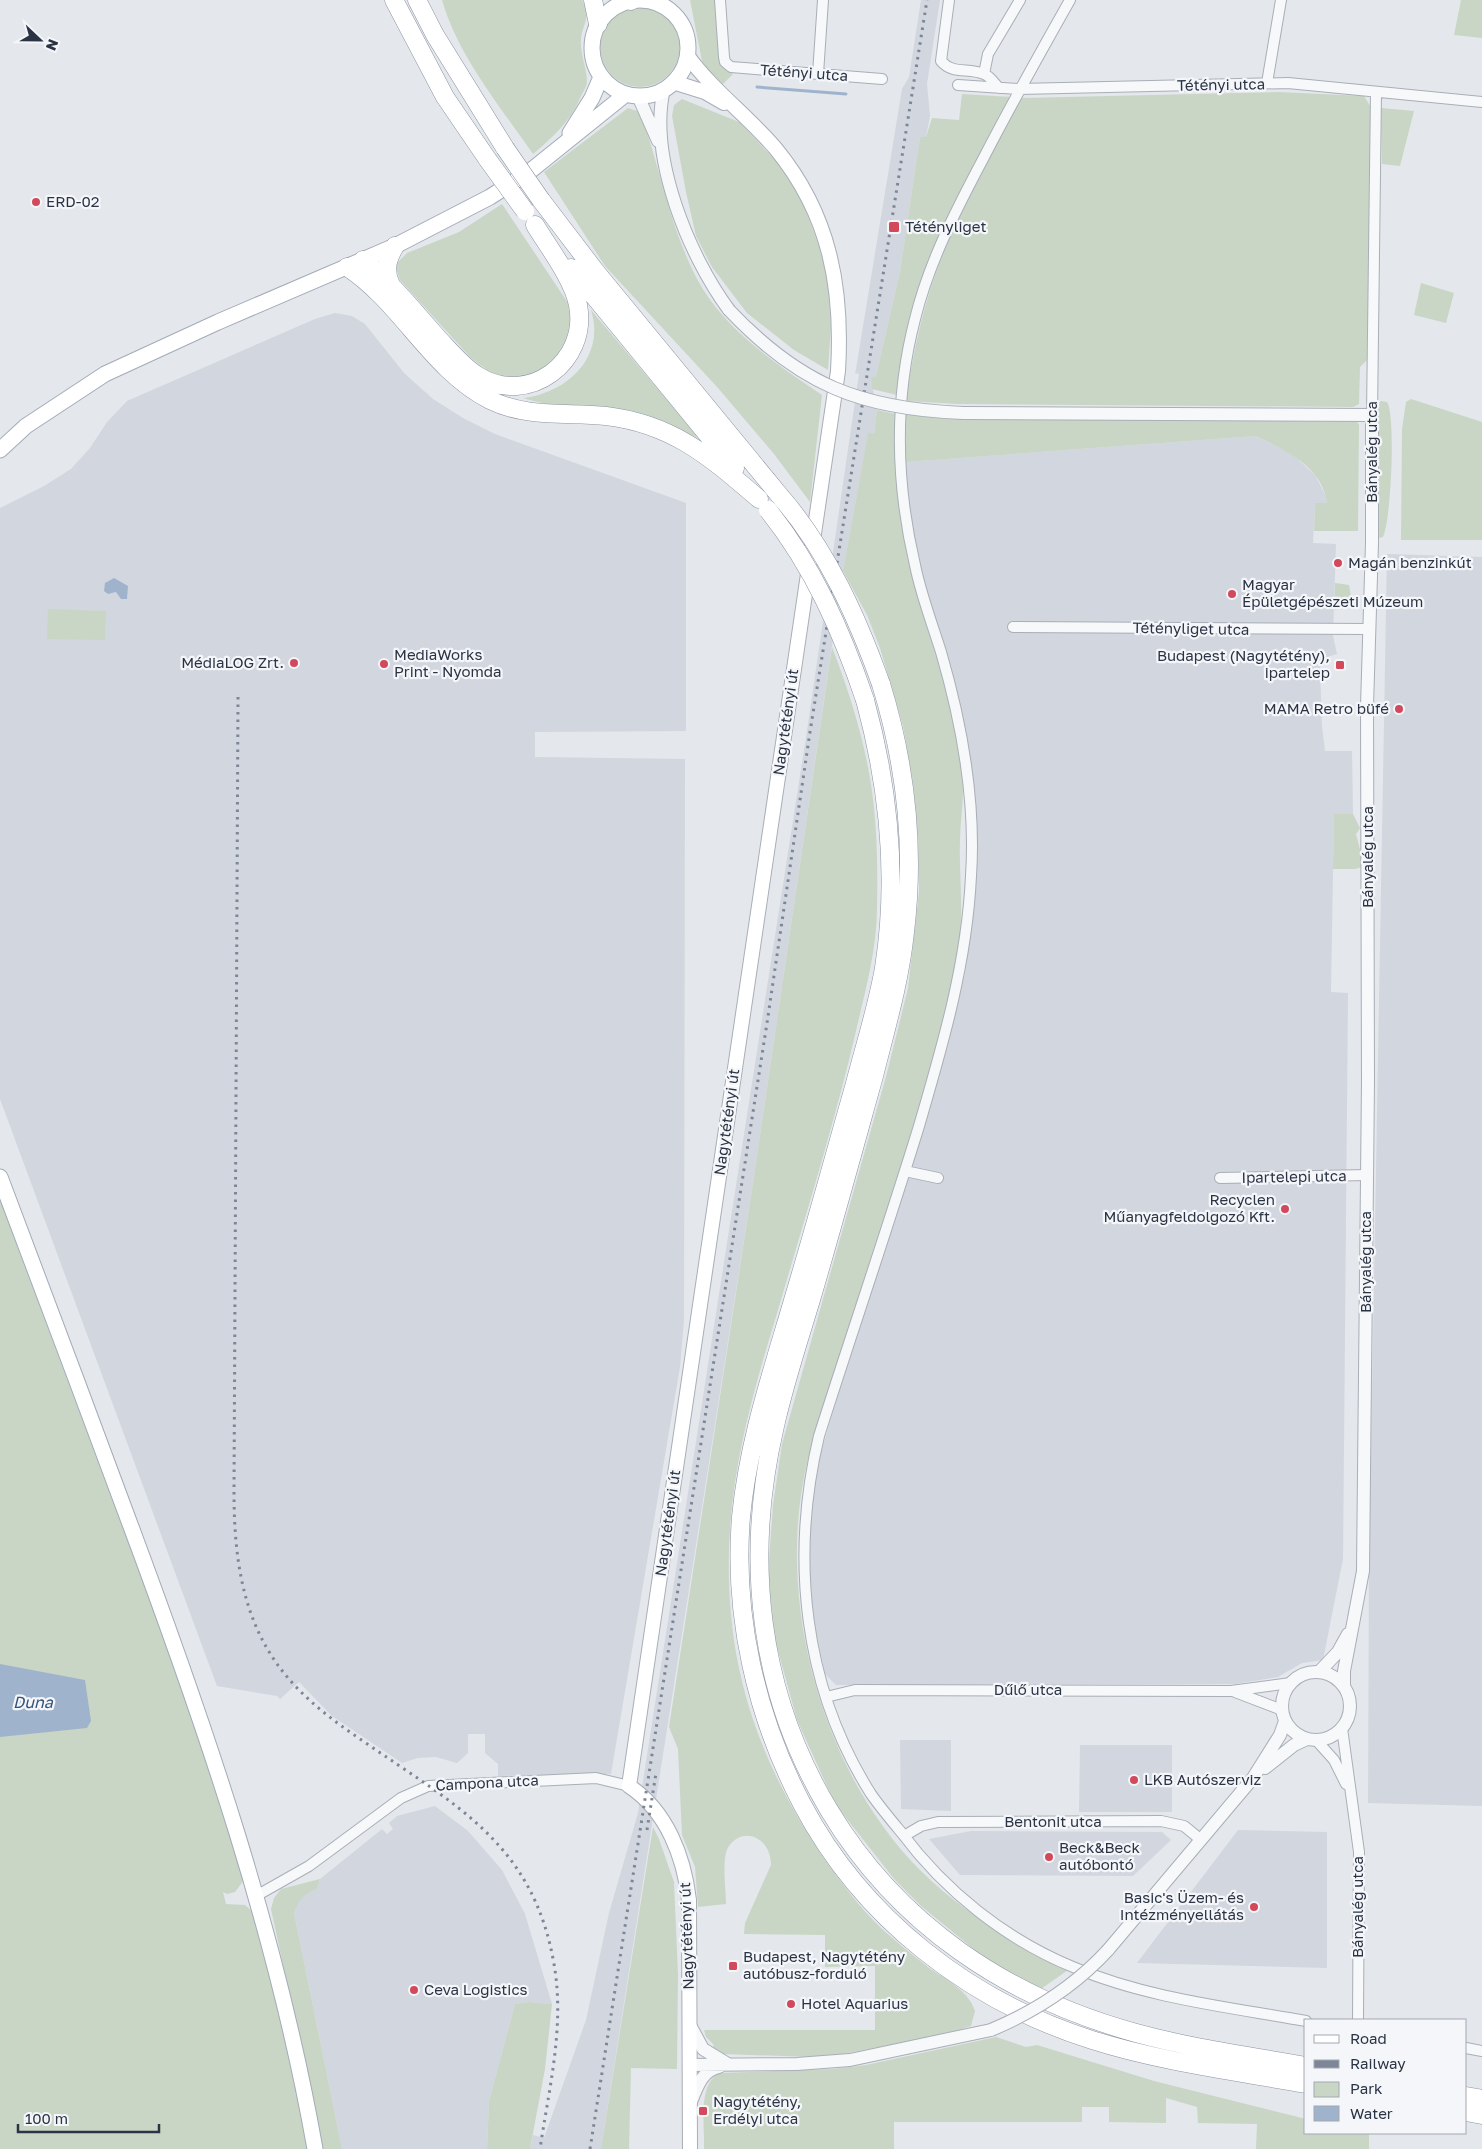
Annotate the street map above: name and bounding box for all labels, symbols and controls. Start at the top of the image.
north arrow [15,15,65,65]
text: N [43,37,62,53]
street label: Tétényi utca [759,60,849,84]
street label: Tétényi utca [1177,74,1265,94]
place label: ERD-02 [46,192,100,210]
marker: ERD-02 [30,196,42,208]
place label: Tétényliget [905,217,986,235]
marker: Tétényliget [887,220,901,234]
street label: Bányalég utca [1362,401,1380,503]
place label: Magán benzinkút [1348,553,1472,571]
marker: Magán benzinkút [1332,557,1344,569]
place label: Magyar Épületgépészeti Múzeum [1242,575,1423,610]
marker: Magyar Épületgépészeti Múzeum [1226,588,1238,600]
street label: Tétényliget utca [1132,618,1250,638]
place label: MediaWorks Print - Nyomda [394,645,501,680]
place label: Budapest (Nagytétény), ipartelep [1157,646,1330,681]
place label: MédiaLOG Zrt. [181,653,284,671]
marker: MédiaLOG Zrt. [288,657,300,669]
marker: MediaWorks Print - Nyomda [378,658,390,670]
marker: Budapest (Nagytétény), ipartelep [1334,659,1346,671]
street label: Nagytétényi út [769,667,801,776]
place label: MAMA Retro büfé [1264,699,1389,717]
marker: MAMA Retro büfé [1393,703,1405,715]
street label: Bányalég utca [1358,806,1376,908]
street label: Nagytétényi út [710,1067,742,1176]
street label: Ipartelepi utca [1241,1166,1347,1186]
place label: Recyclen Műanyagfeldolgozó Kft. [1103,1190,1275,1225]
marker: Recyclen Műanyagfeldolgozó Kft. [1279,1203,1291,1215]
street label: Bányalég utca [1356,1211,1374,1313]
street label: Nagytétényi út [651,1468,683,1577]
street label: Dűlő utca [994,1680,1062,1698]
water label: Duna [13,1692,54,1712]
street label: Campona utca [435,1770,539,1794]
place label: LKB Autószerviz [1144,1770,1262,1788]
marker: LKB Autószerviz [1128,1774,1140,1786]
street label: Bentonit utca [1004,1812,1102,1830]
place label: Beck&Beck autóbontó [1059,1838,1140,1873]
marker: Beck&Beck autóbontó [1043,1851,1055,1863]
street label: Bányalég utca [1348,1856,1366,1958]
street label: Nagytétényi út [675,1882,697,1990]
place label: Basic's Üzem- és Intézményellátás [1120,1888,1244,1923]
marker: Basic's Üzem- és Intézményellátás [1248,1901,1260,1913]
place label: Budapest, Nagytétény autóbusz-forduló [743,1947,906,1982]
marker: Budapest, Nagytétény autóbusz-forduló [727,1960,739,1972]
place label: Ceva Logistics [424,1980,528,1998]
marker: Ceva Logistics [408,1984,420,1996]
place label: Hotel Aquarius [801,1994,908,2012]
marker: Hotel Aquarius [785,1998,797,2010]
legend [1304,2019,1467,2134]
text: Road [1350,2029,1387,2047]
text: Railway [1350,2054,1406,2072]
text: Park [1350,2079,1383,2097]
place label: Nagytétény, Erdélyi utca [713,2092,801,2127]
scale bar [18,2102,159,2134]
text: Water [1350,2104,1393,2122]
marker: Nagytétény, Erdélyi utca [697,2105,709,2117]
text: 100 m [25,2109,68,2127]

